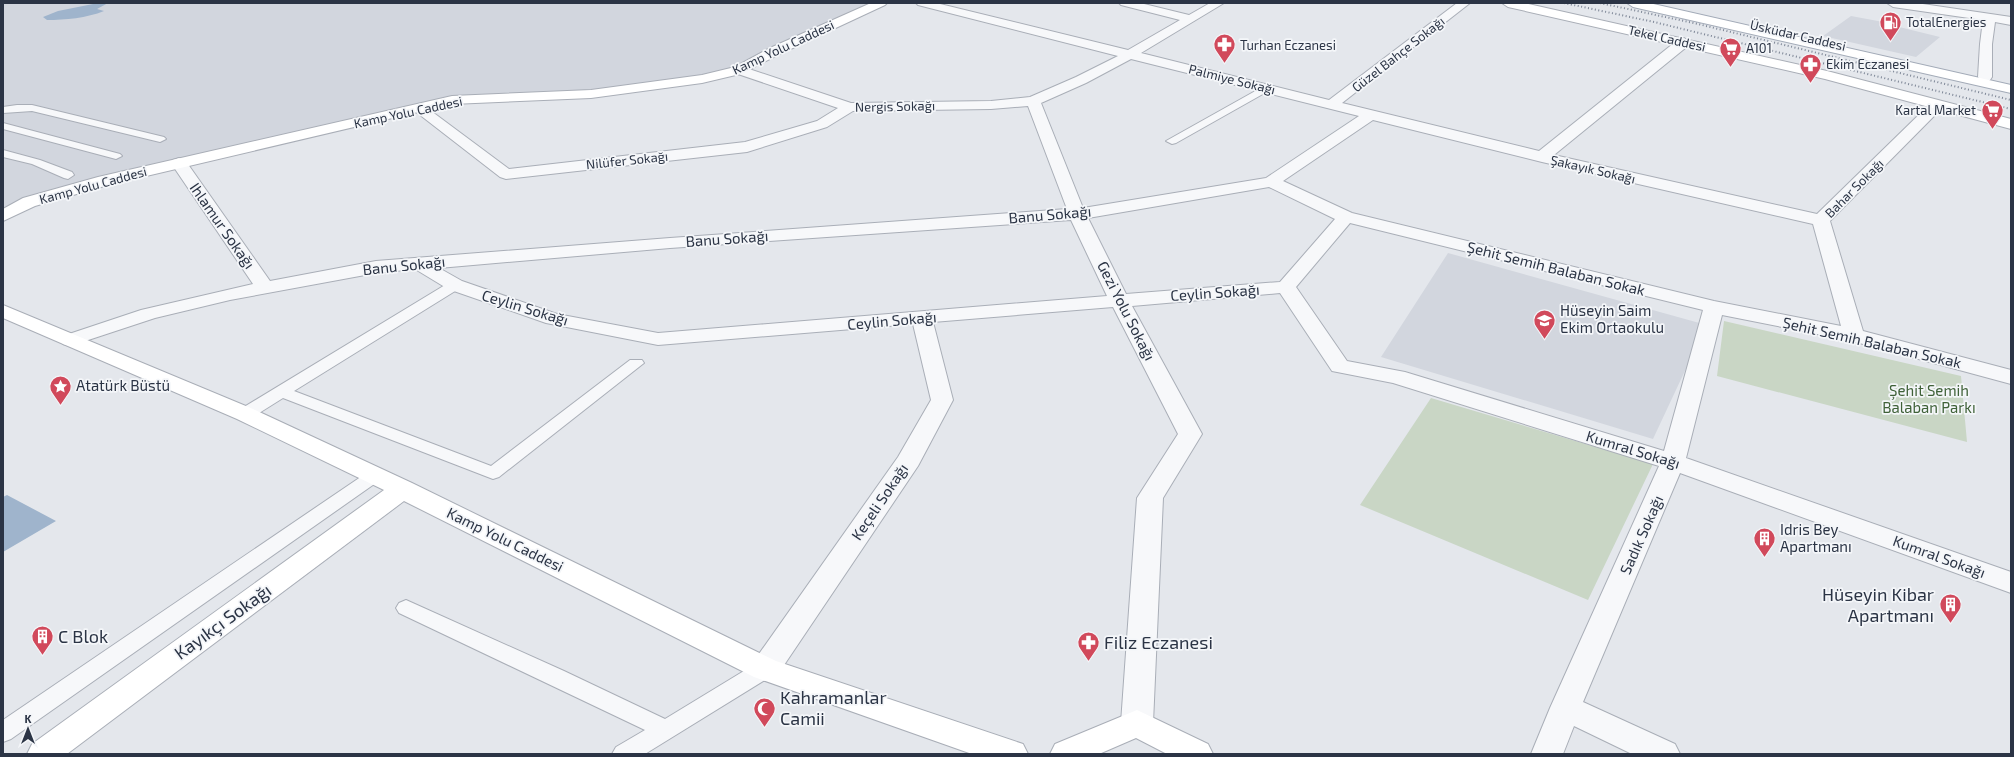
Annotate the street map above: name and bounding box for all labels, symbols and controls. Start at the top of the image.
fuel station icon: TotalEnergies [1877,9,1903,42]
street label: Güzel Bahçe Sokağı [1348,13,1448,96]
place label: TotalEnergies [1906,14,1986,30]
street label: Kamp Yolu Caddesi [729,16,837,78]
street label: Üsküdar Caddesi [1748,16,1848,54]
street label: Tekel Caddesi [1627,21,1707,55]
pharmacy icon: Turhan Eczanesi [1212,32,1238,65]
supermarket icon: A101 [1718,35,1744,68]
place label: Turhan Eczanesi [1240,37,1336,53]
place label: A101 [1746,40,1772,56]
pharmacy icon: Ekim Eczanesi [1797,51,1823,84]
place label: Ekim Eczanesi [1826,56,1909,72]
street label: Palmiye Sokağı [1187,60,1277,98]
street label: Kamp Yolu Caddesi [352,93,464,131]
street label: Nergis Sokağı [855,97,935,115]
supermarket icon: Kartal Market [1979,97,2005,130]
place label: Kartal Market [1895,102,1976,118]
street label: Nilüfer Sokağı [585,148,669,172]
street label: Şakayık Sokağı [1549,151,1637,188]
street label: Bahar Sokağı [1821,155,1887,221]
street label: Kamp Yolu Caddesi [37,163,149,207]
street label: Ihlamur Sokağı [186,179,259,272]
street label: Banu Sokağı [1008,201,1092,227]
street label: Banu Sokağı [685,226,769,250]
street label: Şehit Semih Balaban Sokak [1465,237,1647,300]
street label: Banu Sokağı [362,252,446,278]
street label: Gezi Yolu Sokağı [1094,258,1160,363]
street label: Ceylin Sokağı [1170,280,1260,304]
street label: Ceylin Sokağı [480,285,571,329]
place label: Hüseyin Saim Ekim Ortaokulu [1560,301,1664,336]
street label: Ceylin Sokağı [846,307,937,333]
school or university icon: Hüseyin Saim Ekim Ortaokulu [1531,307,1557,340]
street label: Şehit Semih Balaban Sokak [1781,313,1964,372]
place icon: Atatürk Büstü [48,373,74,406]
place label: Atatürk Büstü [76,376,170,394]
park label: Şehit Semih Balaban Parkı [1882,381,1976,416]
street label: Kumral Sokağı [1584,426,1682,472]
street label: Keçeli Sokağı [847,460,912,544]
street label: Sadık Sokağı [1616,492,1667,577]
street label: Kamp Yolu Caddesi [444,503,567,575]
place label: Idris Bey Apartmanı [1780,520,1852,555]
building icon: Idris Bey Apartmanı [1751,526,1777,559]
street label: Kumral Sokağı [1891,531,1988,581]
street label: Kayıkçı Sokağı [170,579,276,665]
place label: Hüseyin Kibar Apartmanı [1822,583,1934,626]
building icon: Hüseyin Kibar Apartmanı [1937,592,1963,625]
building icon: C Blok [30,624,56,657]
place label: C Blok [58,625,108,647]
pharmacy icon: Filiz Eczanesi [1075,630,1101,663]
place label: Filiz Eczanesi [1104,631,1213,653]
place label: Kahramanlar Camii [780,686,887,729]
mosque icon: Kahramanlar Camii [751,695,777,728]
north arrow [8,709,48,749]
text: K [25,712,32,725]

